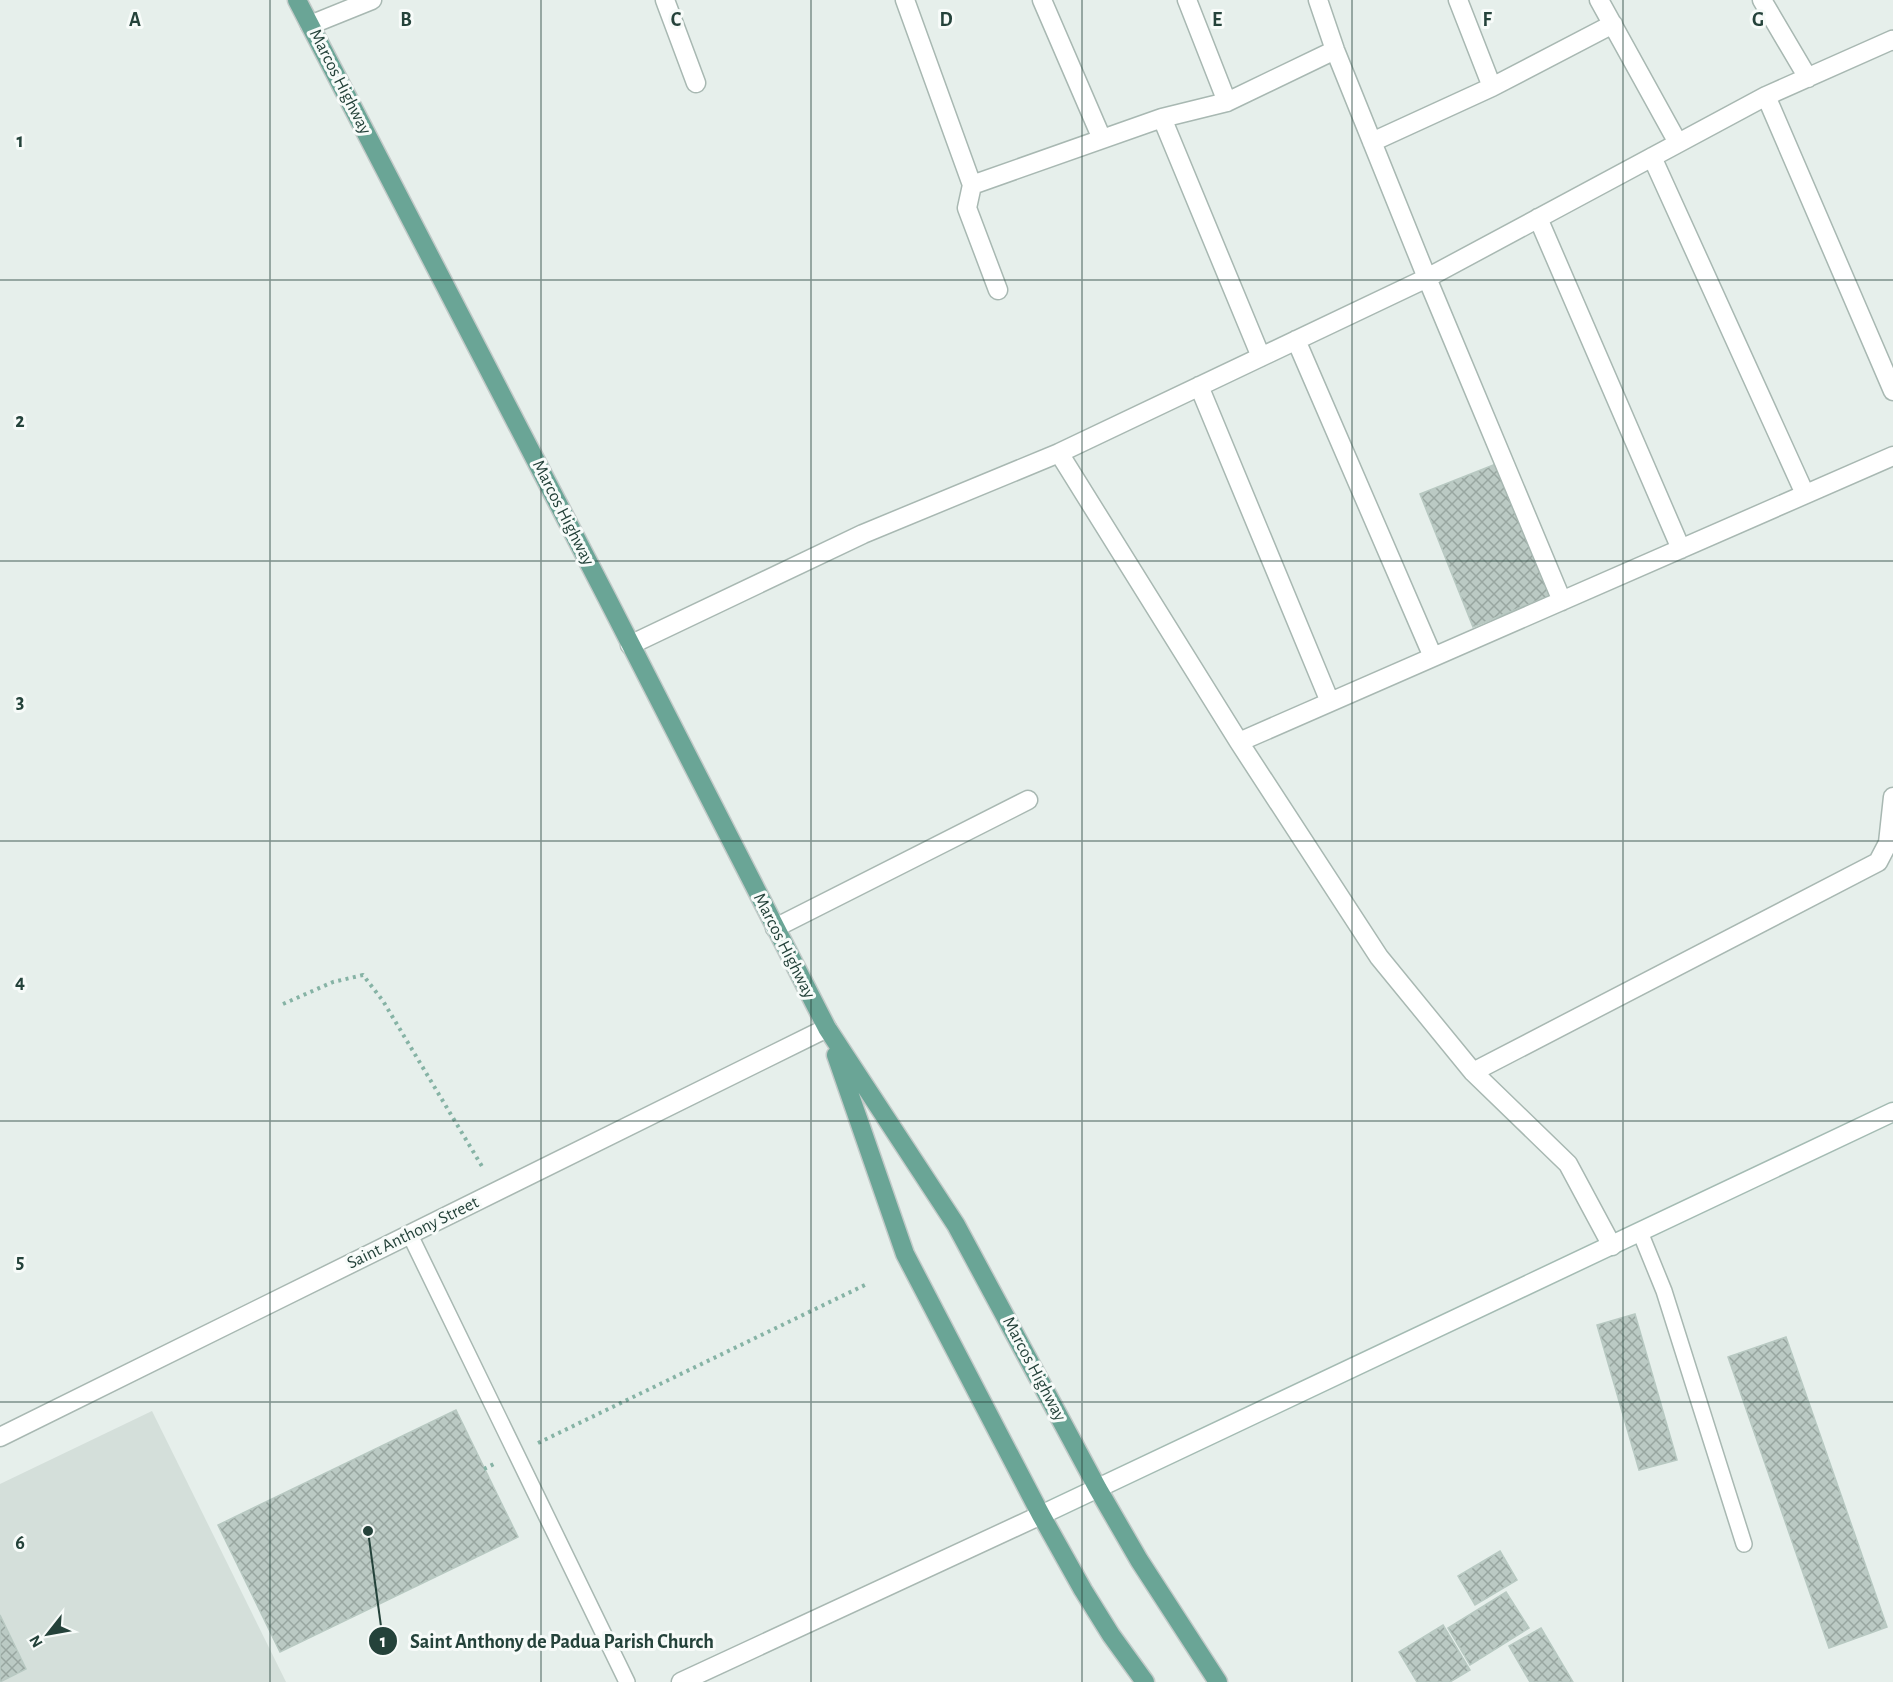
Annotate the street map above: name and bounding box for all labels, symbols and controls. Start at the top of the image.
text: A [129,10,141,30]
text: B [400,10,412,30]
text: C [671,10,682,30]
text: D [939,10,953,30]
text: E [1212,10,1222,30]
text: F [1482,10,1492,30]
text: G [1752,10,1764,30]
street label: Marcos Highway [306,26,374,138]
text: 1 [16,131,24,151]
text: 2 [15,411,25,431]
street label: Marcos Highway [529,457,597,569]
text: 3 [16,692,24,712]
street label: Marcos Highway [750,890,818,1002]
text: 4 [15,972,25,992]
street label: Saint Anthony Street [344,1193,482,1273]
text: 5 [16,1252,24,1272]
street label: Marcos Highway [999,1314,1069,1424]
text: 6 [15,1533,25,1553]
north arrow [18,1604,78,1664]
callout: Saint Anthony de Padua Parish Church [368,1622,726,1660]
text: N [26,1632,46,1650]
text: Saint Anthony de Padua Parish Church [410,1632,714,1652]
text: 1 [380,1633,386,1651]

